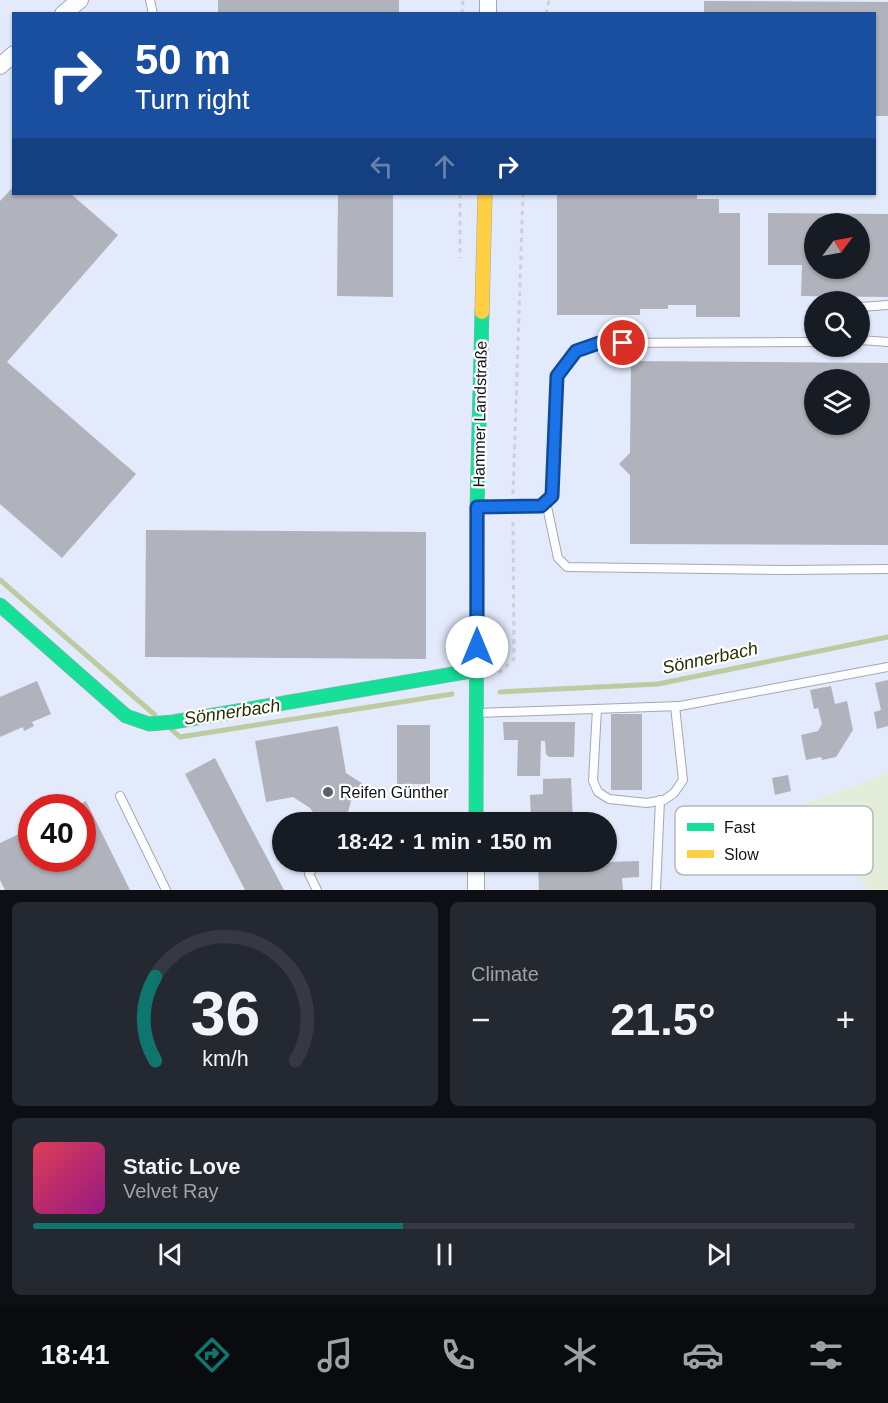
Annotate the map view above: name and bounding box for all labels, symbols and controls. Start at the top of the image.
icon: right [36,36,114,114]
text: 50 m [135,36,231,83]
text: Turn right [135,85,250,115]
icon: left [365,150,398,183]
icon: ahead [428,150,461,183]
icon: right [491,150,524,183]
north arrow [804,213,870,279]
map controls [804,213,870,435]
button: search [804,291,870,357]
pin [597,317,648,368]
icon: arrive [606,326,639,359]
street label: Hammer Landstraße [470,340,490,487]
button: layers [804,369,870,435]
position arrow [445,615,509,679]
water label: Sönnerbach [660,638,760,678]
water label: Sönnerbach [183,695,281,729]
place label: Reifen Günther [340,784,449,801]
marker: Reifen Günther [321,785,335,799]
speed limit sign: 40 [18,794,96,872]
legend [675,806,873,875]
text: Fast [724,819,756,836]
text: 18:42 · 1 min · 150 m [337,829,552,854]
text: Slow [724,846,759,863]
text: Climate [471,963,539,985]
text: 36 [190,979,260,1048]
text: 21.5° [610,994,716,1045]
text: − [471,1001,490,1038]
text: + [836,1001,855,1038]
text: km/h [202,1047,248,1071]
text: Static Love [123,1154,240,1179]
text: Velvet Ray [123,1180,219,1202]
icon: previous [154,1238,187,1271]
icon: pause [428,1238,461,1271]
icon: next [702,1238,735,1271]
icon: directions [191,1334,233,1376]
icon: music [314,1334,356,1376]
icon: phone [437,1334,479,1376]
icon: climate [559,1334,601,1376]
icon: car [682,1334,724,1376]
icon: filters [805,1334,847,1376]
text: 18:41 [40,1340,110,1370]

